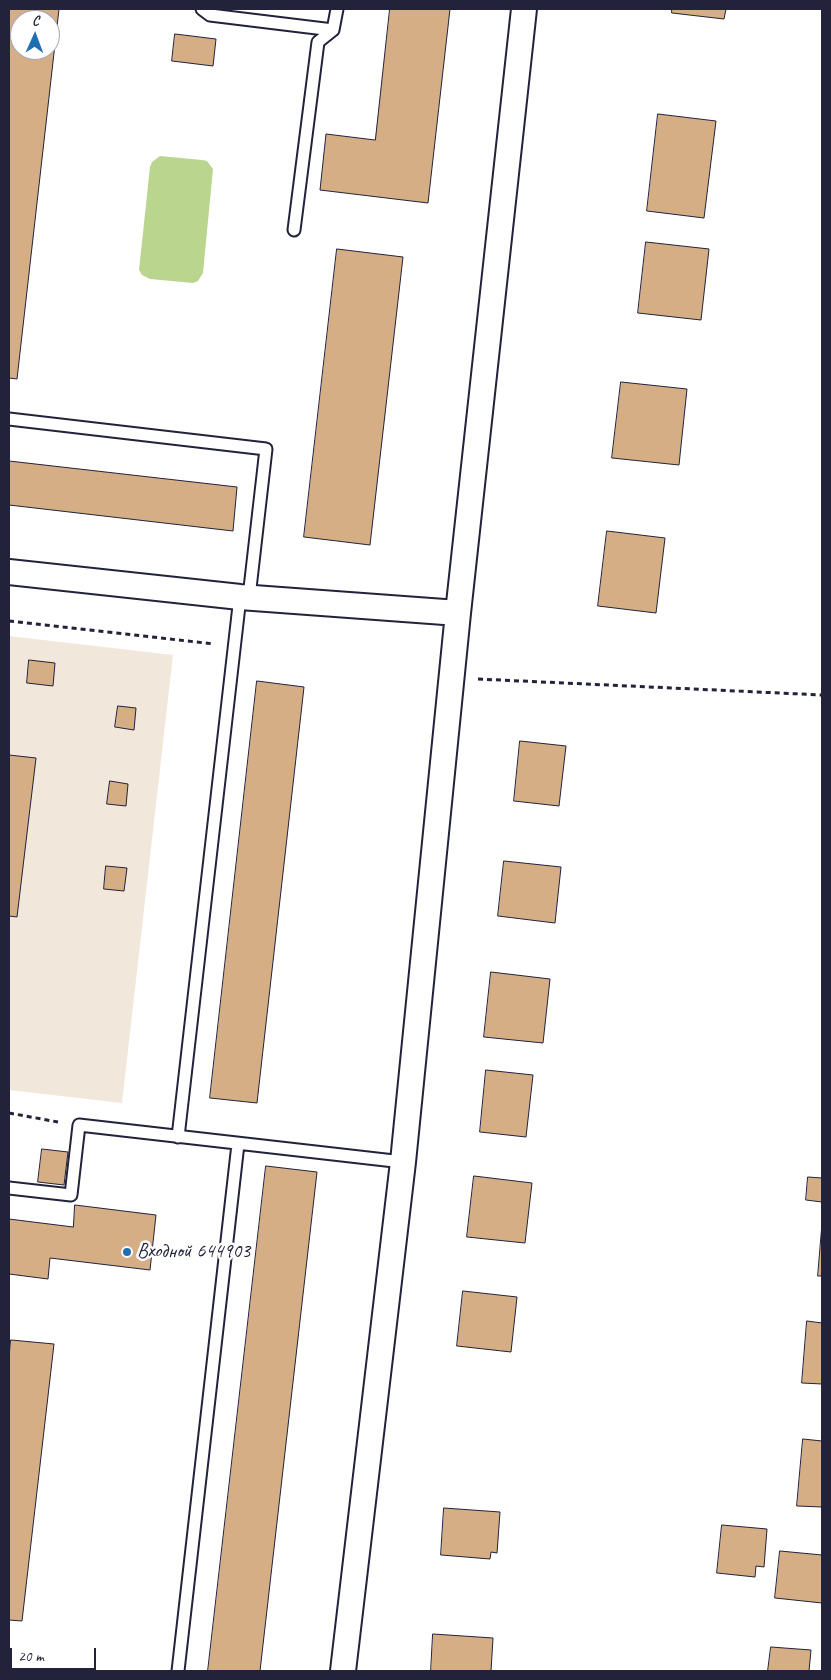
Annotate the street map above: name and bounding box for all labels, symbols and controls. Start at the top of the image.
north arrow [10,10,60,60]
text: С [32,12,39,29]
place label: Входной 644903 [137,1240,250,1264]
marker: Входной 644903 [121,1246,133,1258]
scale bar [12,1638,99,1670]
text: 20 m [18,1647,44,1666]

